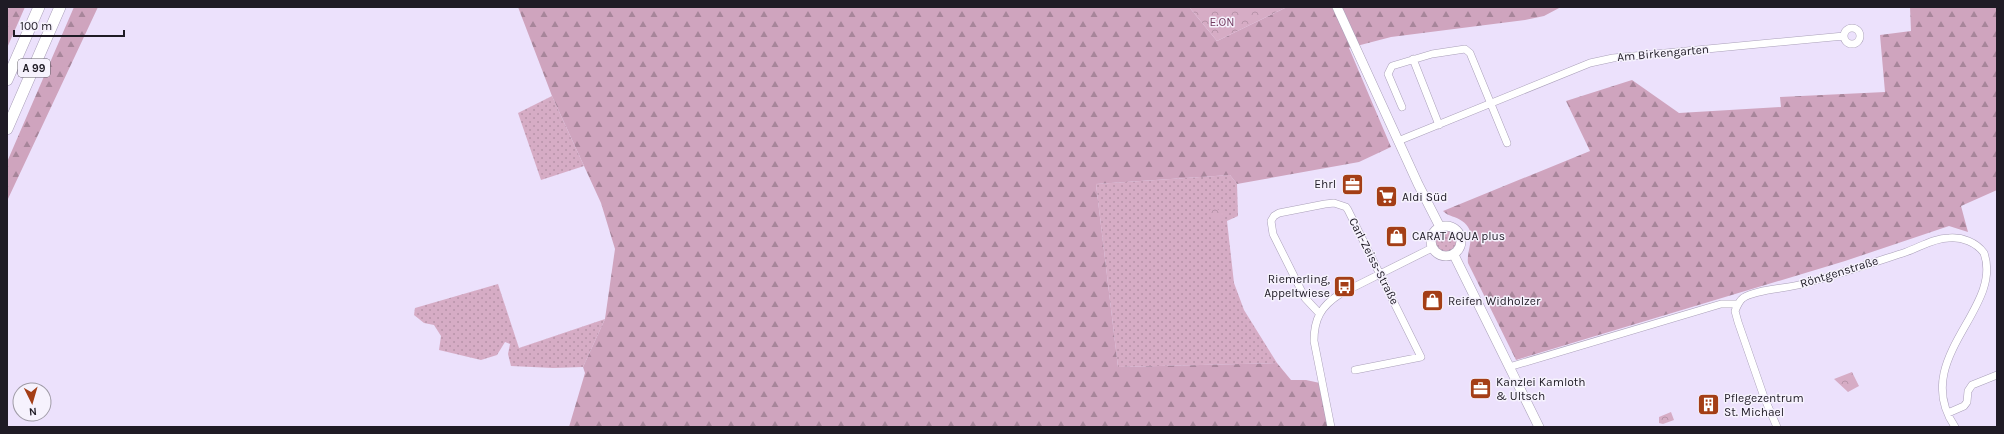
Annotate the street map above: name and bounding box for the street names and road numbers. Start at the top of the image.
street label: Am Birkengarten [1616,42,1710,64]
road number: A 99 [18,59,50,77]
street label: Carl-Zeiss-Straße [1346,215,1402,307]
street label: Röntgenstraße [1798,253,1880,291]

